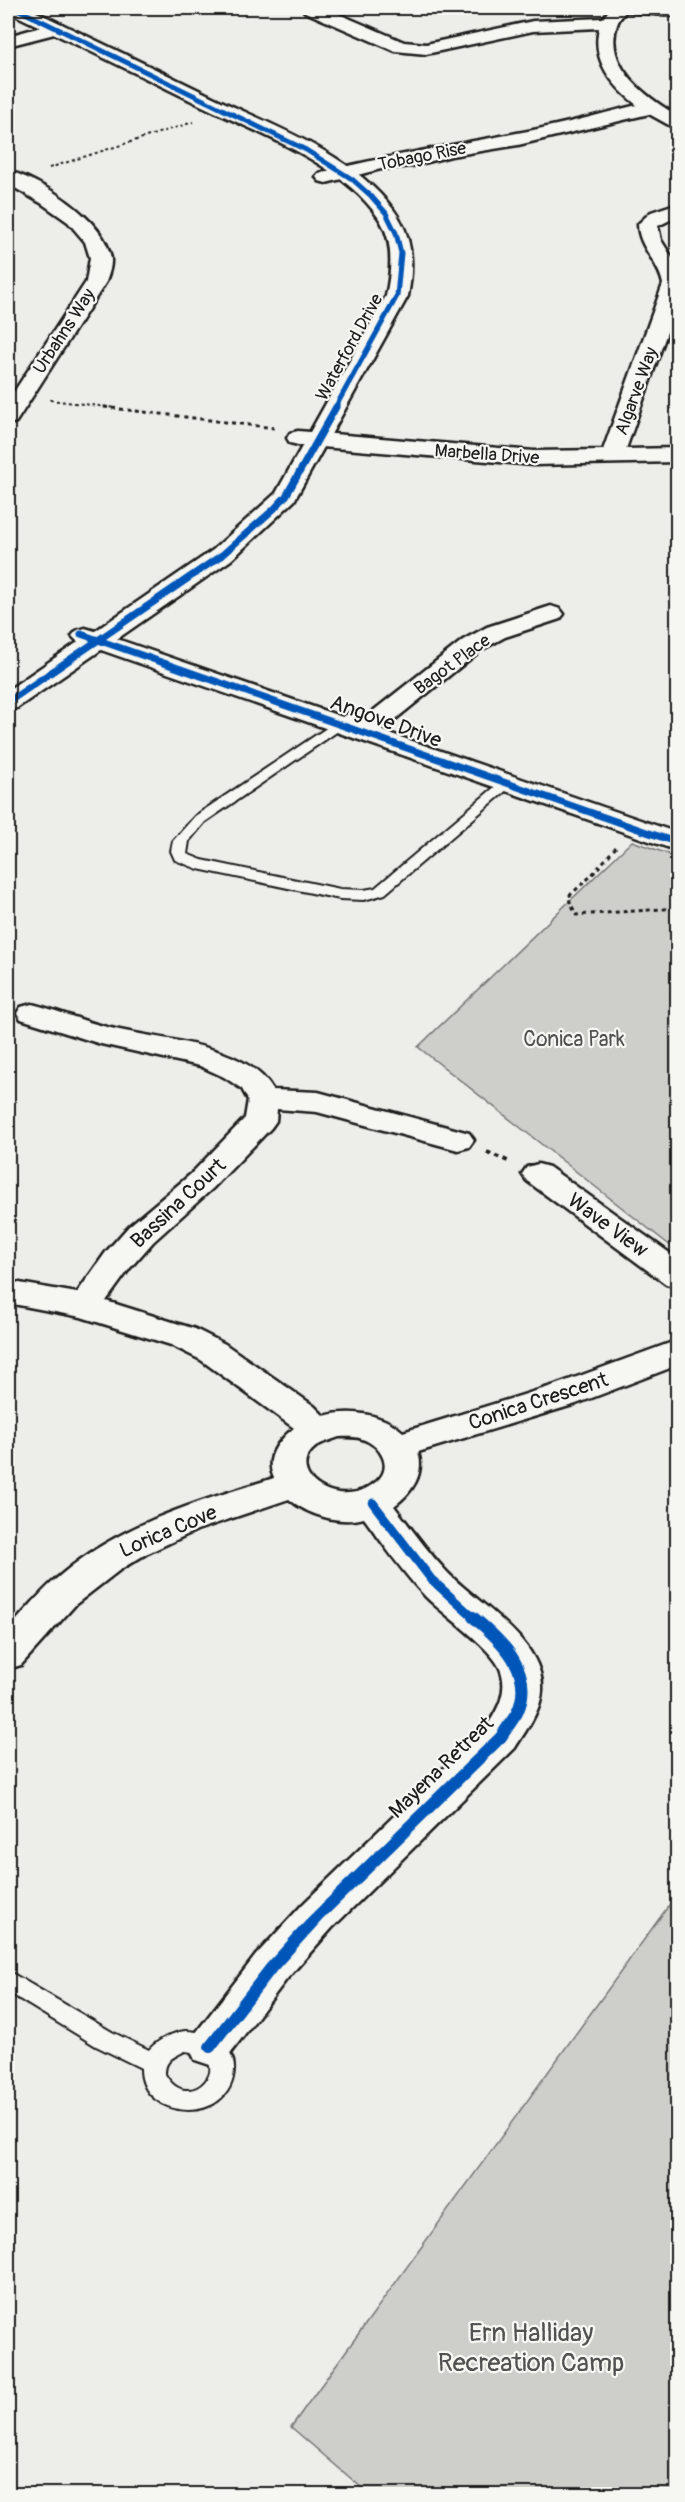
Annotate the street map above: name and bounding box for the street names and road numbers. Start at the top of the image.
street label: Tobago Rise [376,137,468,176]
street label: Urbahns Way [28,284,101,378]
street label: Waterford Drive [311,290,388,405]
street label: Algarve Way [610,344,663,438]
street label: Marbella Drive [434,439,540,470]
street label: Bagot Place [410,629,495,700]
street label: Angove Drive [326,689,446,754]
street label: Bassina Court [125,1152,232,1254]
street label: Wave View [562,1187,653,1264]
street label: Conica Crescent [465,1366,612,1437]
street label: Lorica Cove [115,1499,222,1564]
street label: Mayena Retreat [383,1710,500,1824]

